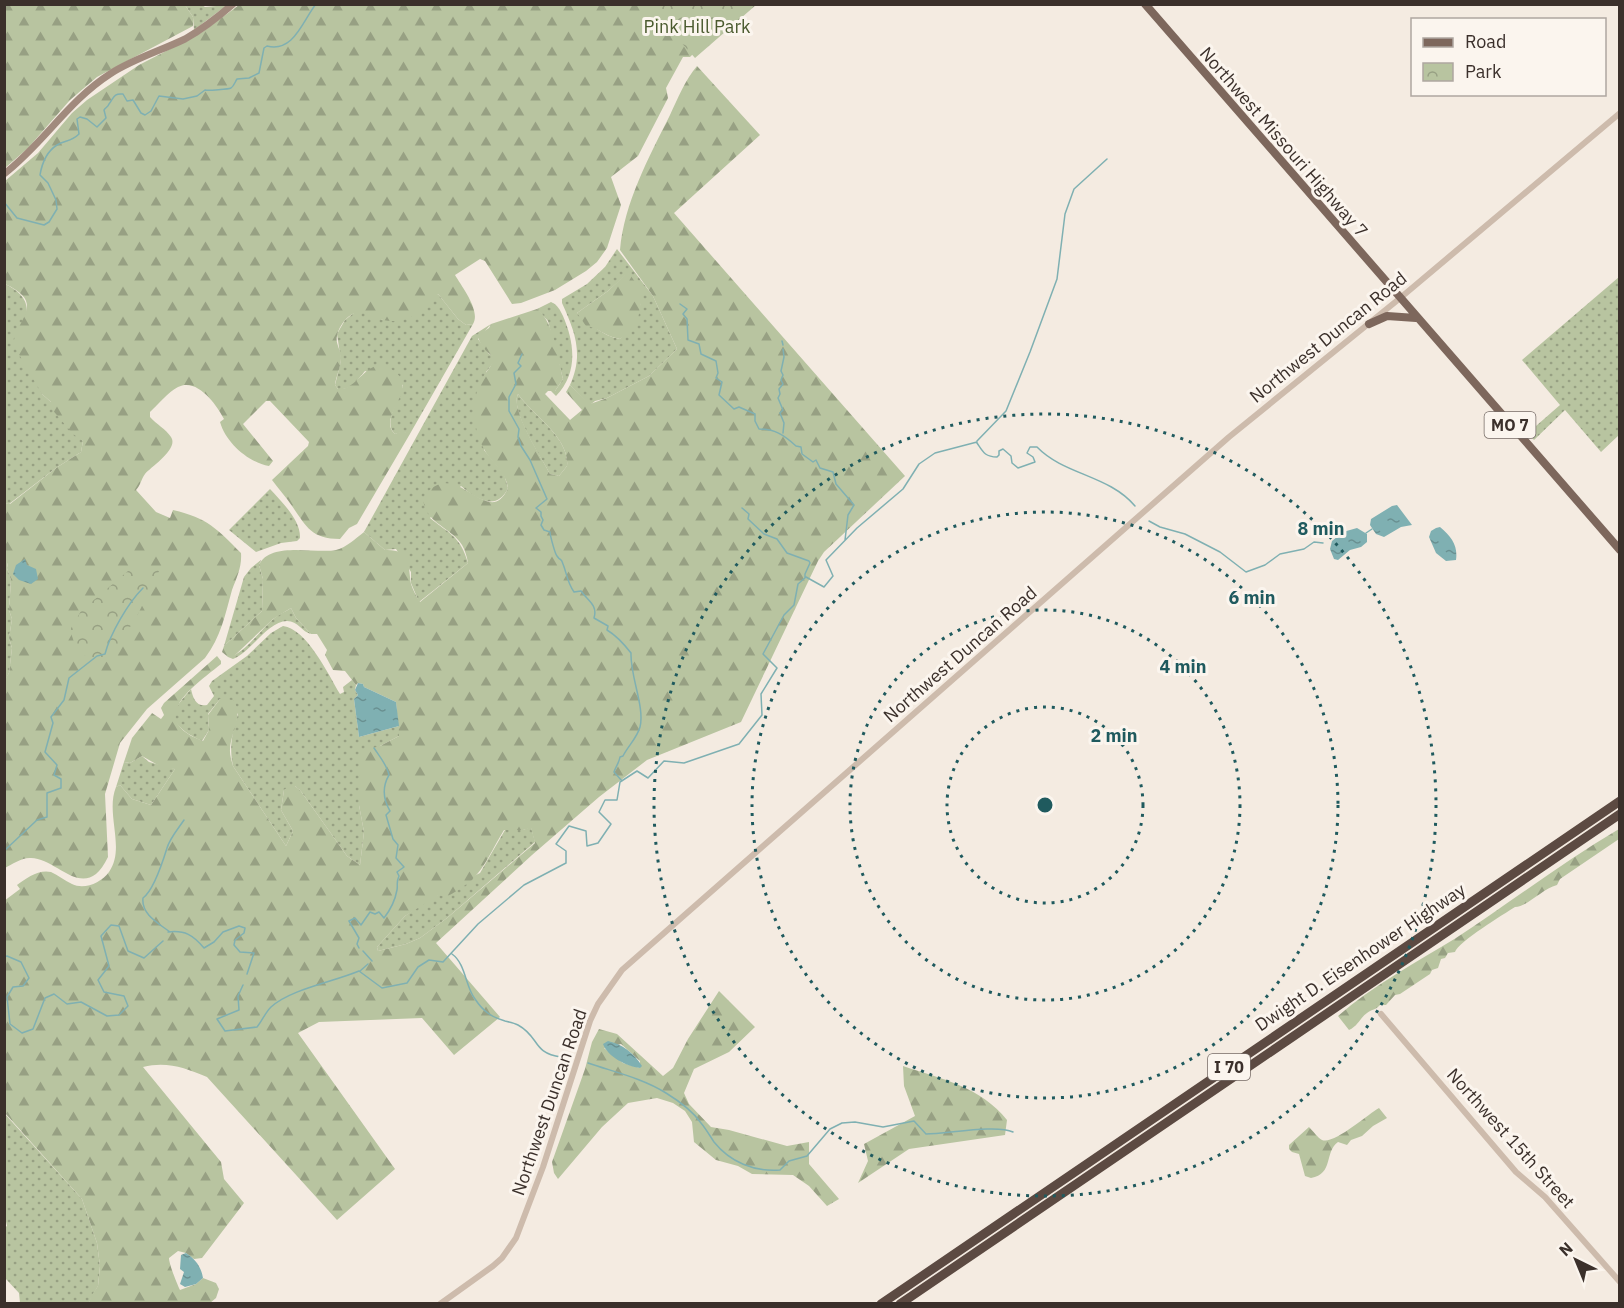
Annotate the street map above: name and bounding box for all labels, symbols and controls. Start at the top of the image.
park label: Pink Hill Park [644,15,751,38]
legend [1411,18,1606,96]
text: Road [1465,30,1506,53]
street label: Northwest Missouri Highway 7 [1195,42,1373,242]
text: Park [1465,60,1502,83]
street label: Northwest Duncan Road [1245,266,1411,408]
road number: MO 7 [1484,412,1536,438]
text: 8 min [1297,517,1345,540]
street label: Northwest Duncan Road [879,581,1041,727]
text: 6 min [1228,586,1276,609]
text: 4 min [1159,655,1207,678]
text: 2 min [1090,724,1138,747]
centre of rings [1035,795,1055,815]
street label: Dwight D. Eisenhower Highway [1250,878,1470,1036]
street label: Northwest Duncan Road [506,1006,592,1198]
road number: I 70 [1208,1054,1250,1080]
street label: Northwest 15th Street [1442,1063,1580,1213]
north arrow [1546,1230,1606,1290]
text: N [1555,1238,1577,1260]

